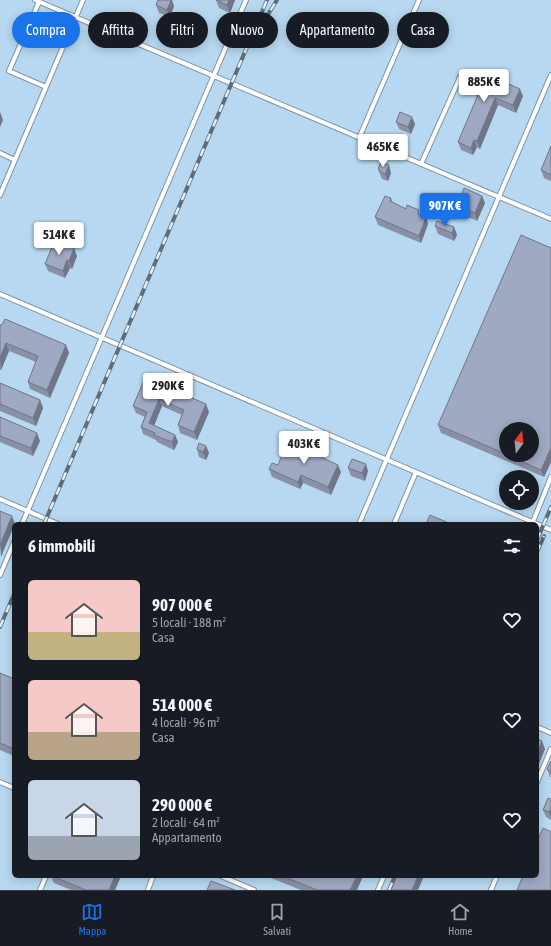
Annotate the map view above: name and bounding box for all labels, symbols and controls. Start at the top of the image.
chip: Compra [12,12,80,48]
chip: Affitta [88,12,148,48]
chip: Filtri [156,12,208,48]
chip: Nuovo [216,12,278,48]
chip: Appartamento [286,12,389,48]
chip: Casa [397,12,449,48]
pin: 885K € [451,69,517,103]
text: 885K € [468,74,500,89]
pin: 465K € [350,134,416,168]
text: 465K € [367,139,399,154]
pin: 907K € [412,193,478,227]
text: 907K € [429,198,461,213]
pin: 514K € [26,222,92,256]
text: 514K € [43,227,75,242]
pin: 290K € [135,373,201,407]
text: 290K € [152,378,184,393]
north arrow [499,422,539,462]
map controls [499,422,539,510]
pin: 403K € [271,431,337,465]
text: 403K € [288,436,320,451]
button: locate [499,470,539,510]
icon: filters [501,535,523,557]
text: 6 immobili [28,536,95,556]
text: 907 000 € [152,595,212,615]
icon: home [60,596,108,644]
icon: heart [501,609,523,631]
text: 5 locali · 188 m² [152,615,226,630]
text: Casa [152,630,175,645]
text: 514 000 € [152,695,212,715]
icon: home [60,696,108,744]
icon: heart [501,709,523,731]
text: 4 locali · 96 m² [152,715,220,730]
text: Casa [152,730,175,745]
text: 290 000 € [152,795,212,815]
icon: home [60,796,108,844]
icon: heart [501,809,523,831]
text: 2 locali · 64 m² [152,815,220,830]
text: Appartamento [152,830,222,845]
tab: Mappa [78,901,106,937]
tab: Salvati [263,901,291,937]
tab: Home [448,901,473,937]

